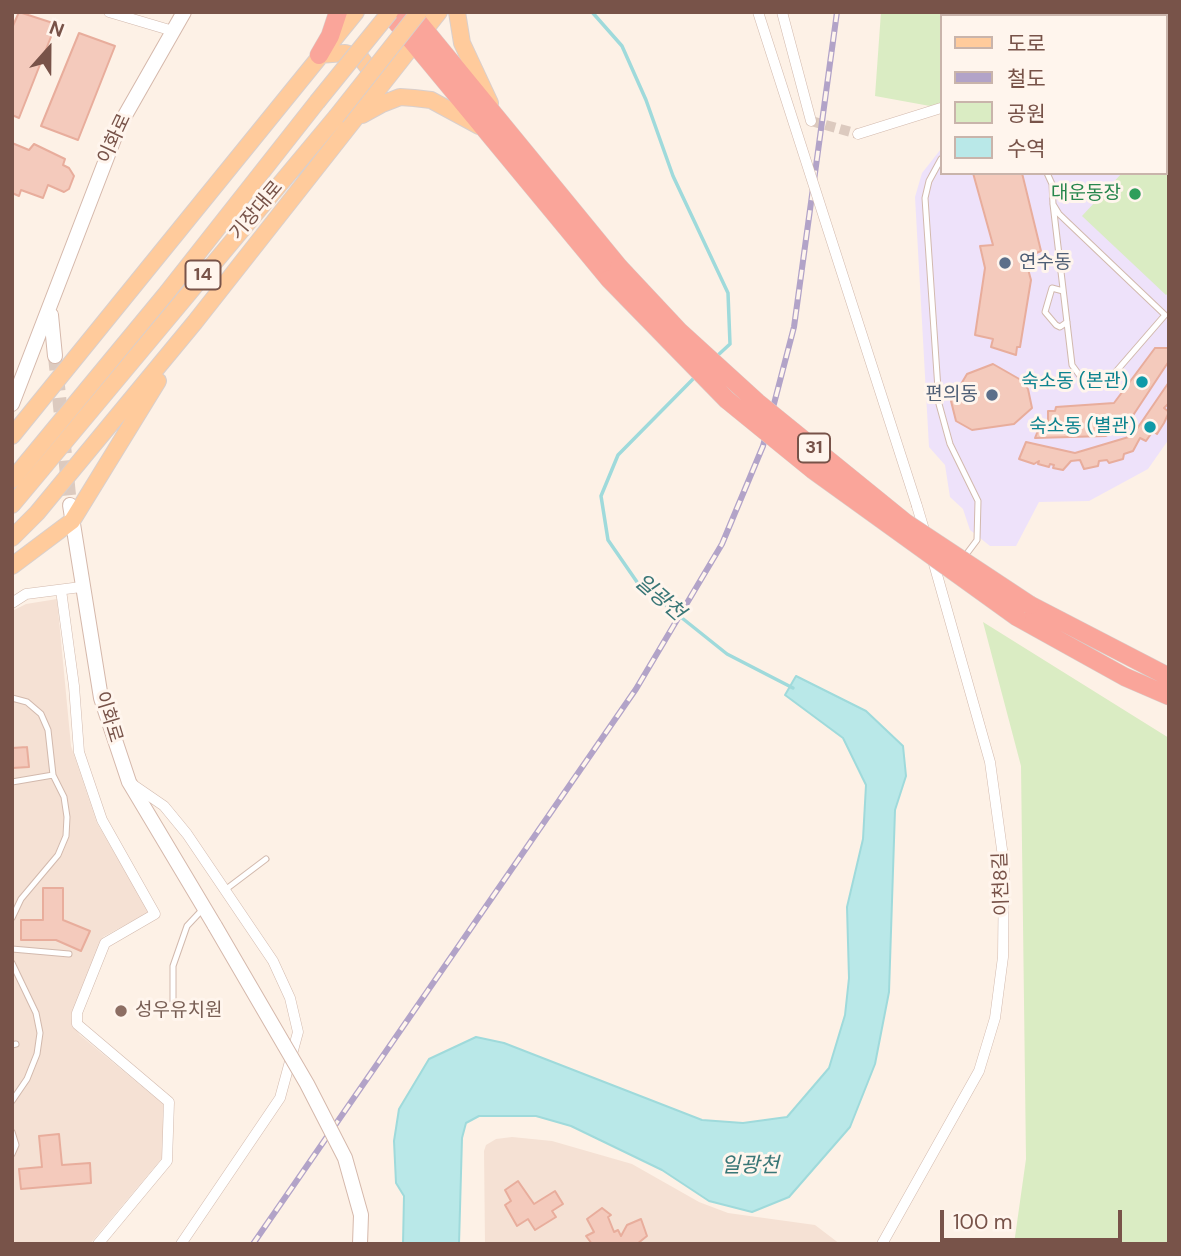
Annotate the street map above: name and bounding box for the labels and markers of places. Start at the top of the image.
place label: 대운동장 [1051,183,1121,205]
marker: 대운동장 [1127,186,1143,202]
place label: 연수동 [1019,252,1071,274]
marker: 연수동 [997,255,1013,271]
place label: 숙소동 (본관) [1021,371,1128,393]
marker: 숙소동 (본관) [1134,374,1150,390]
place label: 편의동 [926,384,978,406]
marker: 편의동 [984,387,1000,403]
place label: 숙소동 (별관) [1029,416,1136,438]
marker: 숙소동 (별관) [1142,419,1158,435]
place label: 성우유치원 [135,1000,222,1022]
marker: 성우유치원 [113,1003,129,1019]

